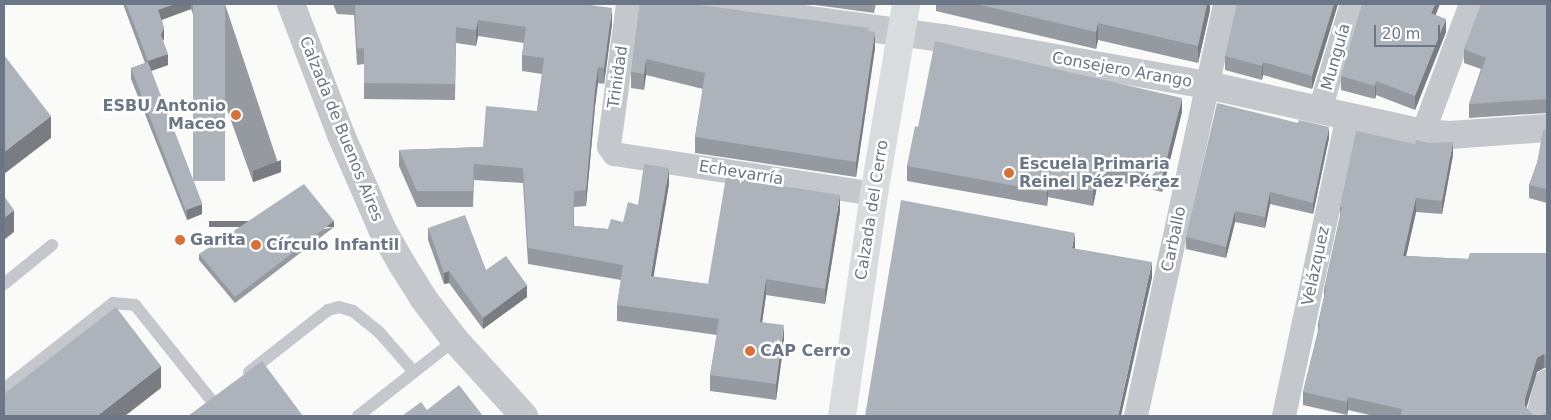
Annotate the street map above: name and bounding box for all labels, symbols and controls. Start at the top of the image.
scale bar [1376,15,1442,47]
street label: Munguía [1317,21,1355,93]
text: 20 m [1382,25,1420,43]
street label: Calzada de Buenos Aires [295,34,387,224]
street label: Trinidad [604,44,632,110]
street label: Consejero Arango [1050,48,1194,92]
place label: ESBU Antonio Maceo [103,96,226,134]
marker: ESBU Antonio Maceo [230,109,242,121]
street label: Calzada del Cerro [851,139,893,281]
place label: Escuela Primaria Reinel Páez Pérez [1019,154,1179,192]
street label: Echevarría [697,157,785,189]
marker: Escuela Primaria Reinel Páez Pérez [1003,167,1015,179]
street label: Carballo [1158,205,1190,273]
street label: Velázquez [1298,225,1334,307]
place label: Garita [190,230,246,250]
marker: Garita [174,234,186,246]
place label: Círculo Infantil [266,235,399,255]
marker: Círculo Infantil [250,239,262,251]
place label: CAP Cerro [760,341,851,361]
marker: CAP Cerro [744,345,756,357]

